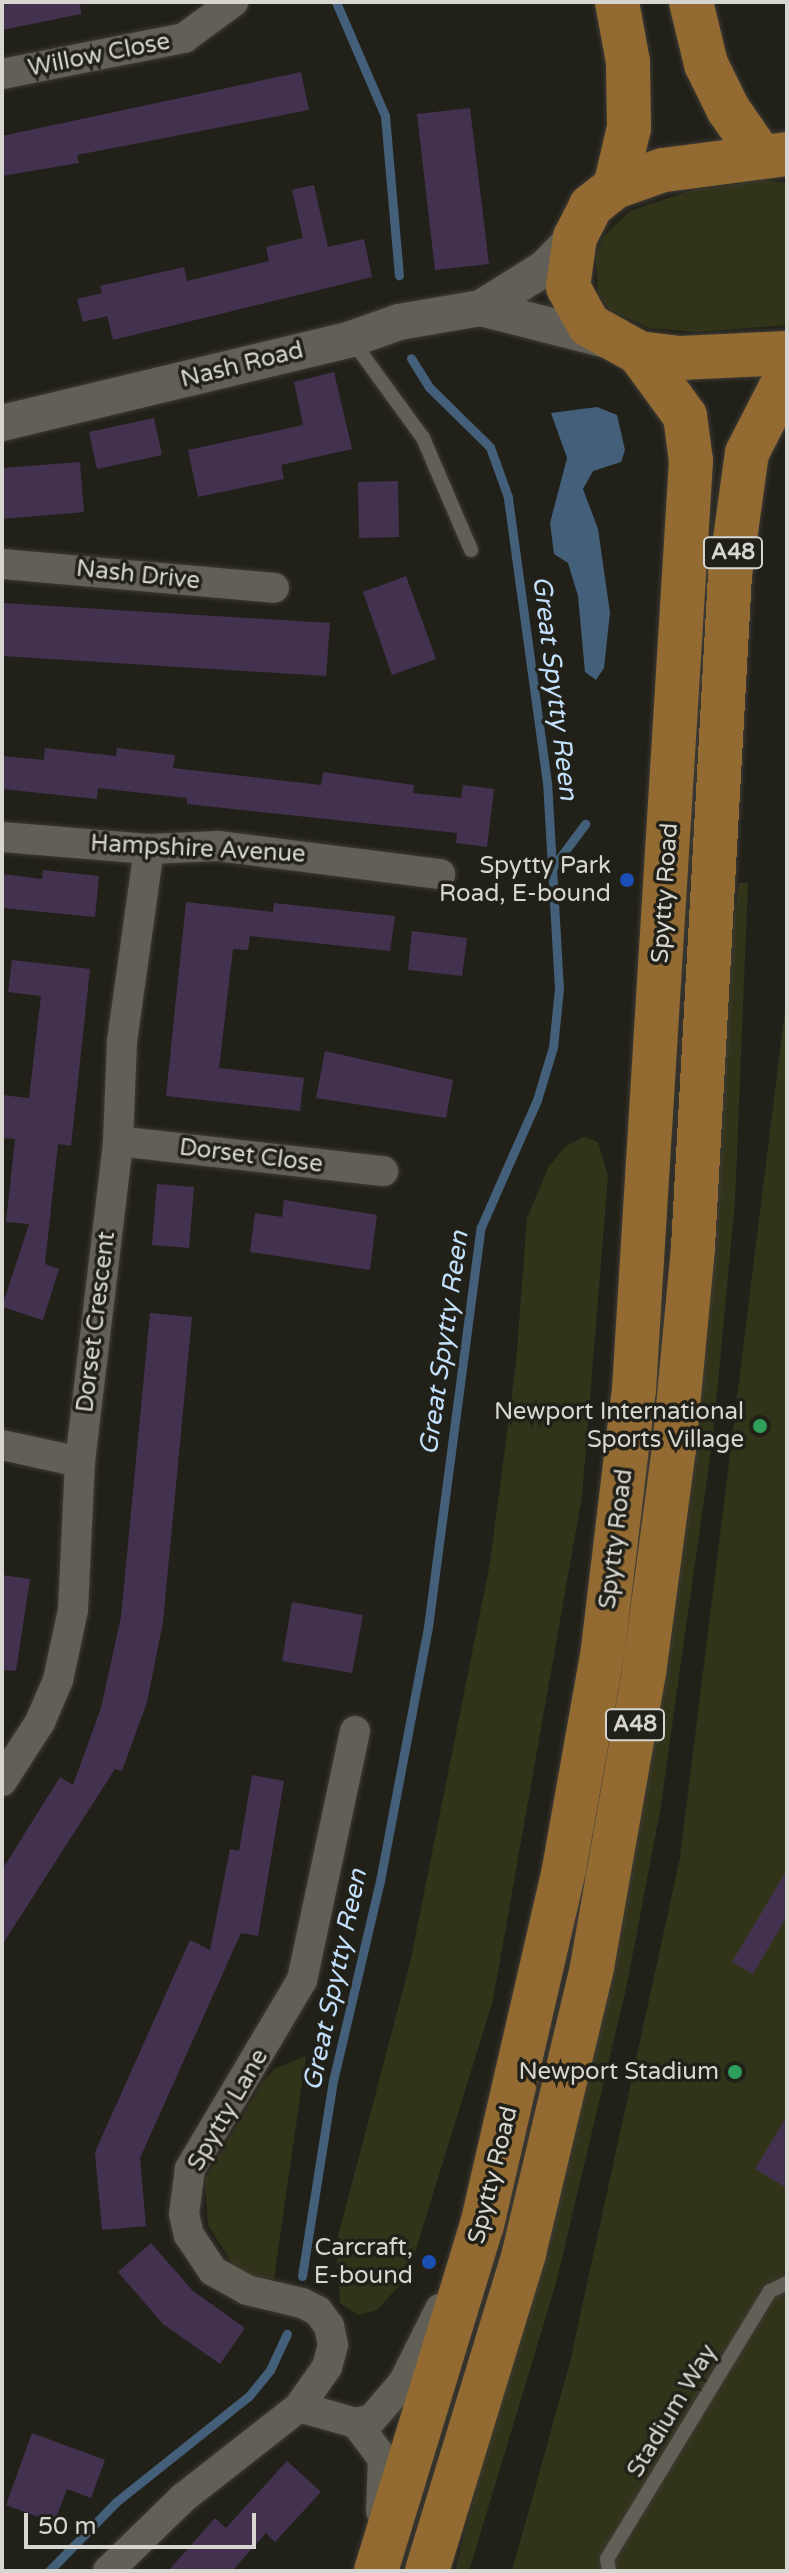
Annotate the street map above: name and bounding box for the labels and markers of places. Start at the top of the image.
place label: Spytty Park Road, E-bound [439,852,611,908]
marker: Spytty Park Road, E-bound [618,871,636,889]
place label: Newport International Sports Village [494,1398,744,1454]
marker: Newport International Sports Village [751,1417,769,1435]
place label: Newport Stadium [519,2058,719,2086]
marker: Newport Stadium [726,2063,744,2081]
place label: Carcraft, E-bound [314,2234,413,2290]
marker: Carcraft, E-bound [420,2253,438,2271]

